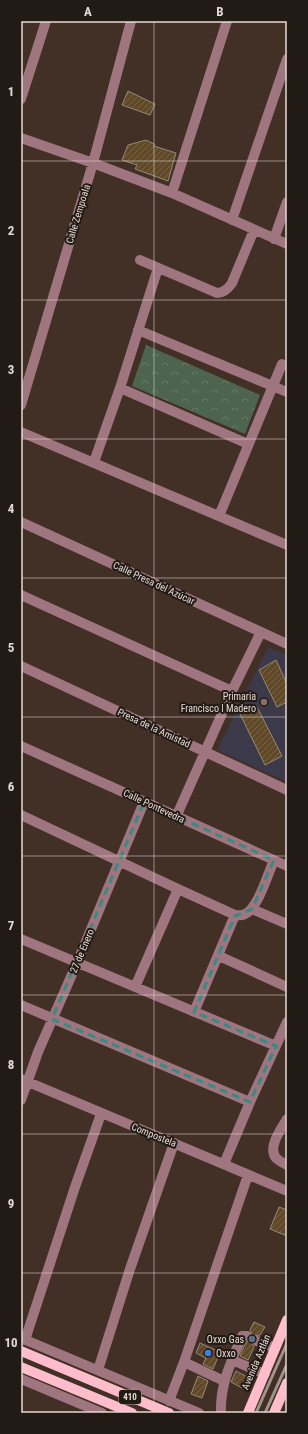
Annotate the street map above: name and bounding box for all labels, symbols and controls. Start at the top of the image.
text: A [84,4,92,19]
text: B [216,4,224,19]
text: 1 [8,84,14,99]
street label: Calle Zempoala [64,183,92,245]
text: 2 [8,223,15,238]
text: 3 [8,362,14,377]
text: 4 [8,501,15,516]
street label: Calle Presa del Azúcar [112,559,196,607]
text: 5 [8,640,15,655]
place label: Primaria Francisco I Madero [181,691,256,714]
marker: Primaria Francisco I Madero [259,697,269,707]
street label: Presa de la Amistad [116,706,192,750]
text: 6 [8,779,15,794]
street label: Calle Pontevedra [122,787,187,825]
text: 7 [8,918,15,933]
street label: 27 de Enero [68,927,96,975]
text: 8 [8,1057,14,1072]
street label: Compostela [130,1121,178,1149]
text: 9 [8,1196,14,1211]
street label: Avenida Aztlán [239,1333,273,1391]
place label: Oxxo Gas [207,1334,244,1345]
marker: Oxxo Gas [247,1334,257,1344]
text: 10 [4,1335,18,1350]
marker: Oxxo [203,1348,213,1358]
place label: Oxxo [216,1348,236,1359]
road number: 410 [119,1390,141,1404]

